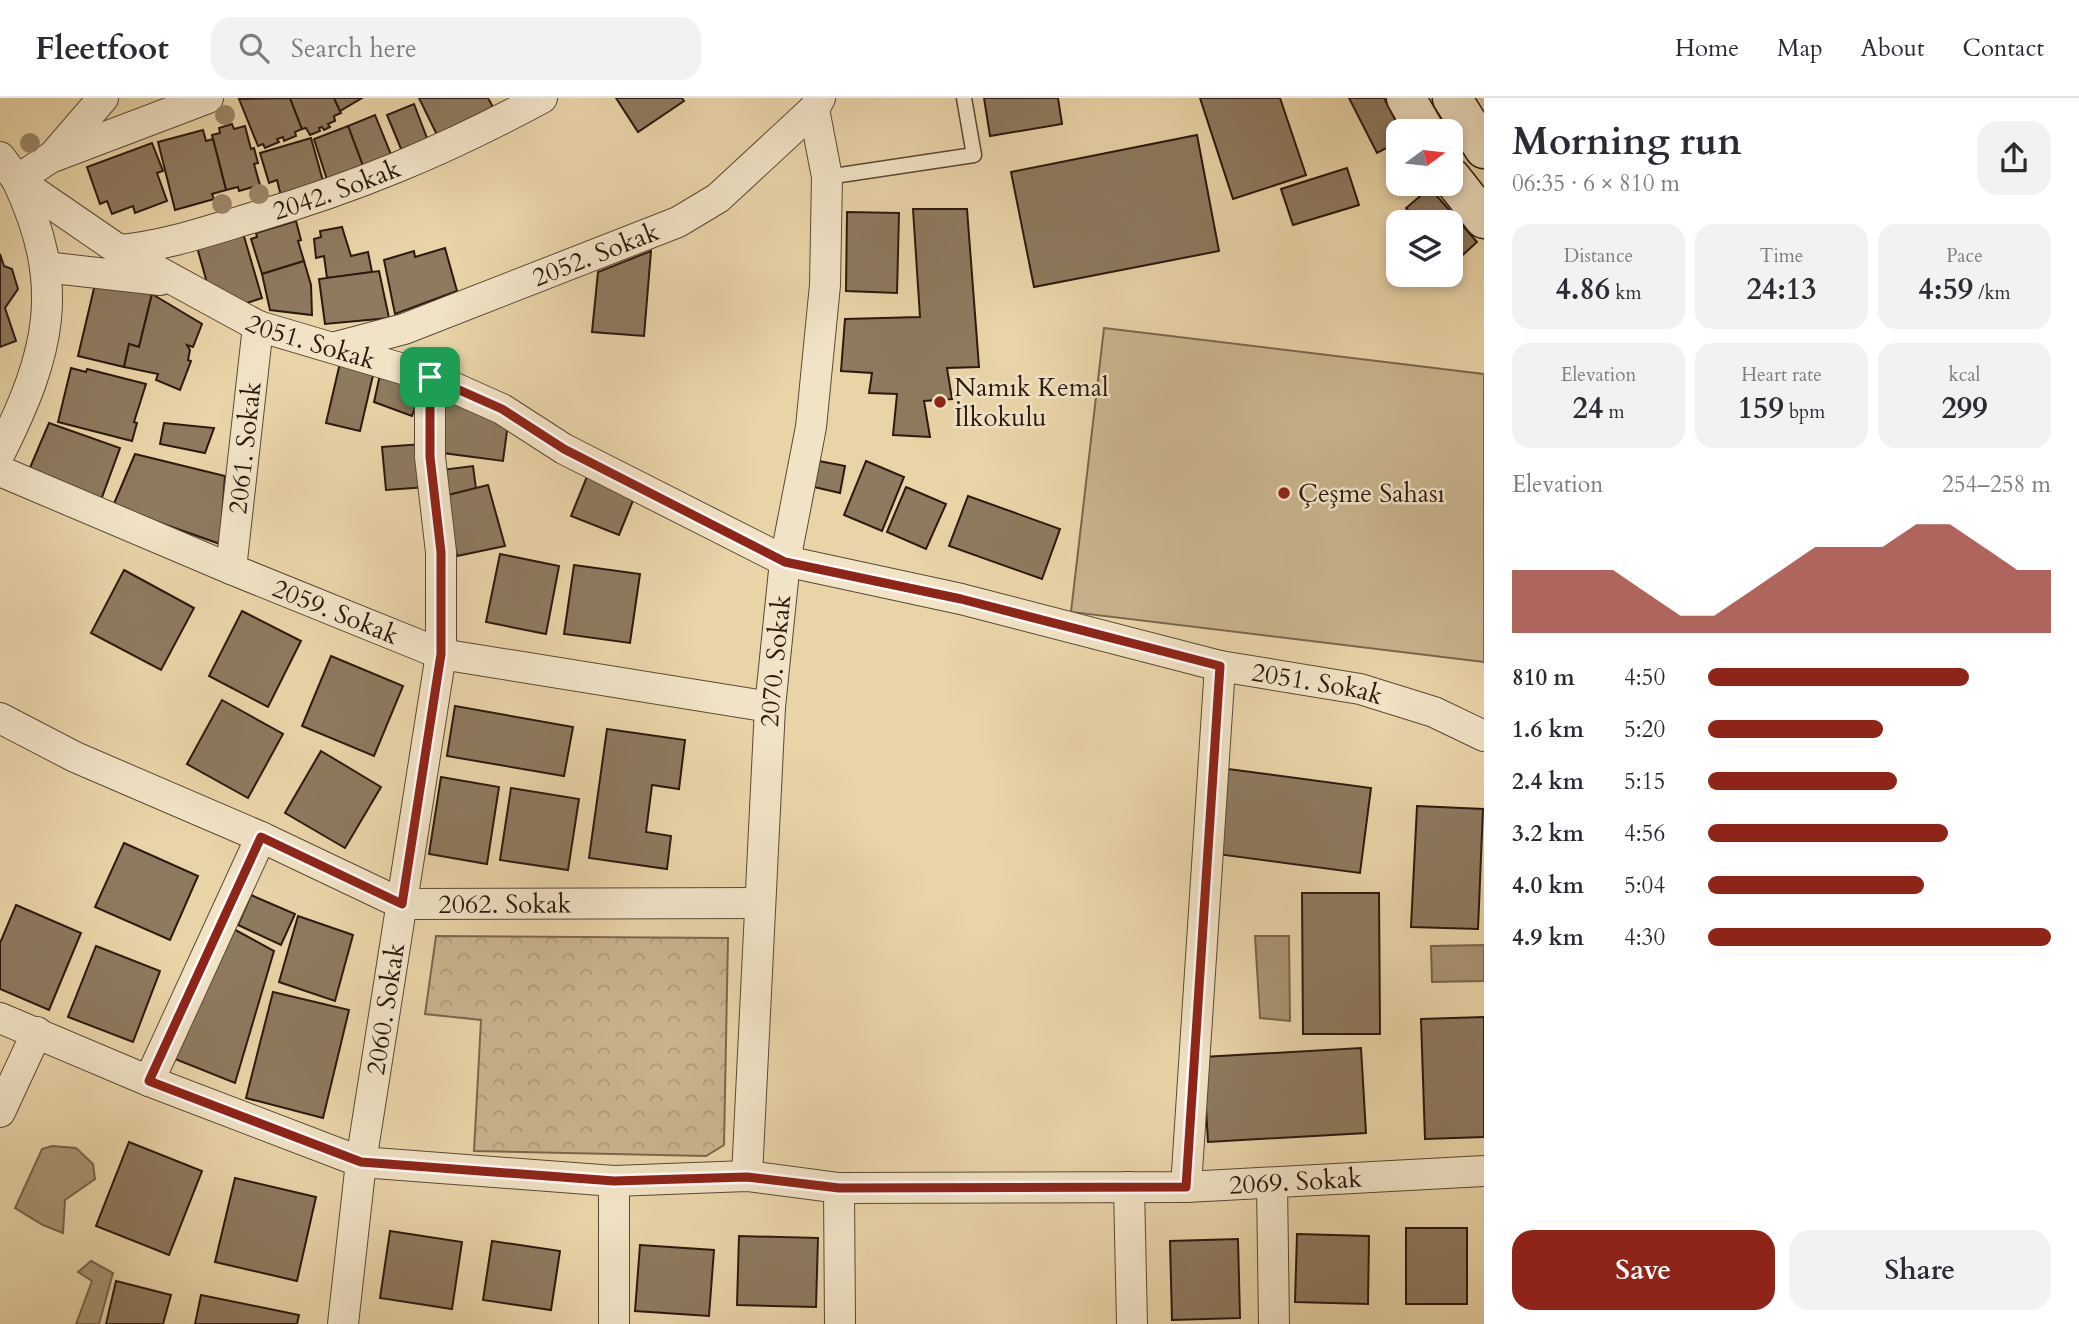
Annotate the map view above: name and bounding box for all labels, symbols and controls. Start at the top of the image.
search box [211,17,701,80]
text: Fleetfoot [35,26,169,71]
icon: search [235,29,273,67]
text: Search here [291,31,417,66]
text: Home [1675,32,1739,65]
text: Map [1777,32,1823,65]
text: About [1861,32,1925,65]
text: Contact [1963,32,2044,65]
text: Morning run [1512,116,1742,168]
north arrow [1386,119,1463,196]
map controls [1386,119,1463,287]
button: share [1977,121,2051,195]
street label: 2042. Sokak [268,151,406,229]
text: 06:35 · 6 × 810 m [1512,168,1680,199]
button: layers [1386,210,1463,287]
street label: 2052. Sokak [527,214,664,295]
text: Distance [1564,243,1633,269]
text: Time [1760,243,1803,269]
text: Pace [1946,243,1983,269]
text: 4.86 [1555,269,1610,310]
text: 24:13 [1746,269,1817,310]
text: 4:59 [1918,269,1973,310]
text: km [1610,280,1642,306]
text: /km [1973,280,2011,306]
street label: 2051. Sokak [239,306,380,378]
pin [400,347,460,407]
icon: arrive [411,358,449,396]
text: Elevation [1561,362,1636,388]
text: Heart rate [1741,362,1822,388]
text: kcal [1949,362,1980,388]
place label: Namık Kemal İlkokulu [954,370,1109,435]
street label: 2061. Sokak [220,380,270,516]
text: 24 [1573,388,1603,429]
text: 159 [1738,388,1784,429]
text: 299 [1941,388,1988,429]
marker: Namık Kemal İlkokulu [932,394,948,410]
text: m [1603,399,1624,425]
text: bpm [1784,399,1825,425]
text: Elevation [1512,469,1603,500]
text: 254–258 m [1942,469,2051,500]
place label: Çeşme Sahası [1298,476,1445,511]
marker: Çeşme Sahası [1276,485,1292,501]
street label: 2059. Sokak [267,571,404,653]
street label: 2070. Sokak [752,593,799,728]
street label: 2051. Sokak [1249,654,1388,713]
text: 810 m [1512,662,1575,693]
text: 4:50 [1624,662,1665,693]
text: 1.6 km [1512,714,1584,745]
text: 5:20 [1624,714,1665,745]
text: 2.4 km [1512,766,1584,797]
text: 5:15 [1624,766,1665,797]
text: 3.2 km [1512,818,1584,849]
text: 4:56 [1624,818,1665,849]
text: 4.0 km [1512,870,1584,901]
text: 5:04 [1624,870,1665,901]
street label: 2062. Sokak [438,887,572,922]
text: 4.9 km [1512,922,1584,953]
text: 4:30 [1624,922,1665,953]
street label: 2060. Sokak [358,940,413,1077]
street label: 2069. Sokak [1228,1161,1363,1203]
button: Save [1512,1230,1775,1310]
button: Share [1789,1230,2051,1310]

